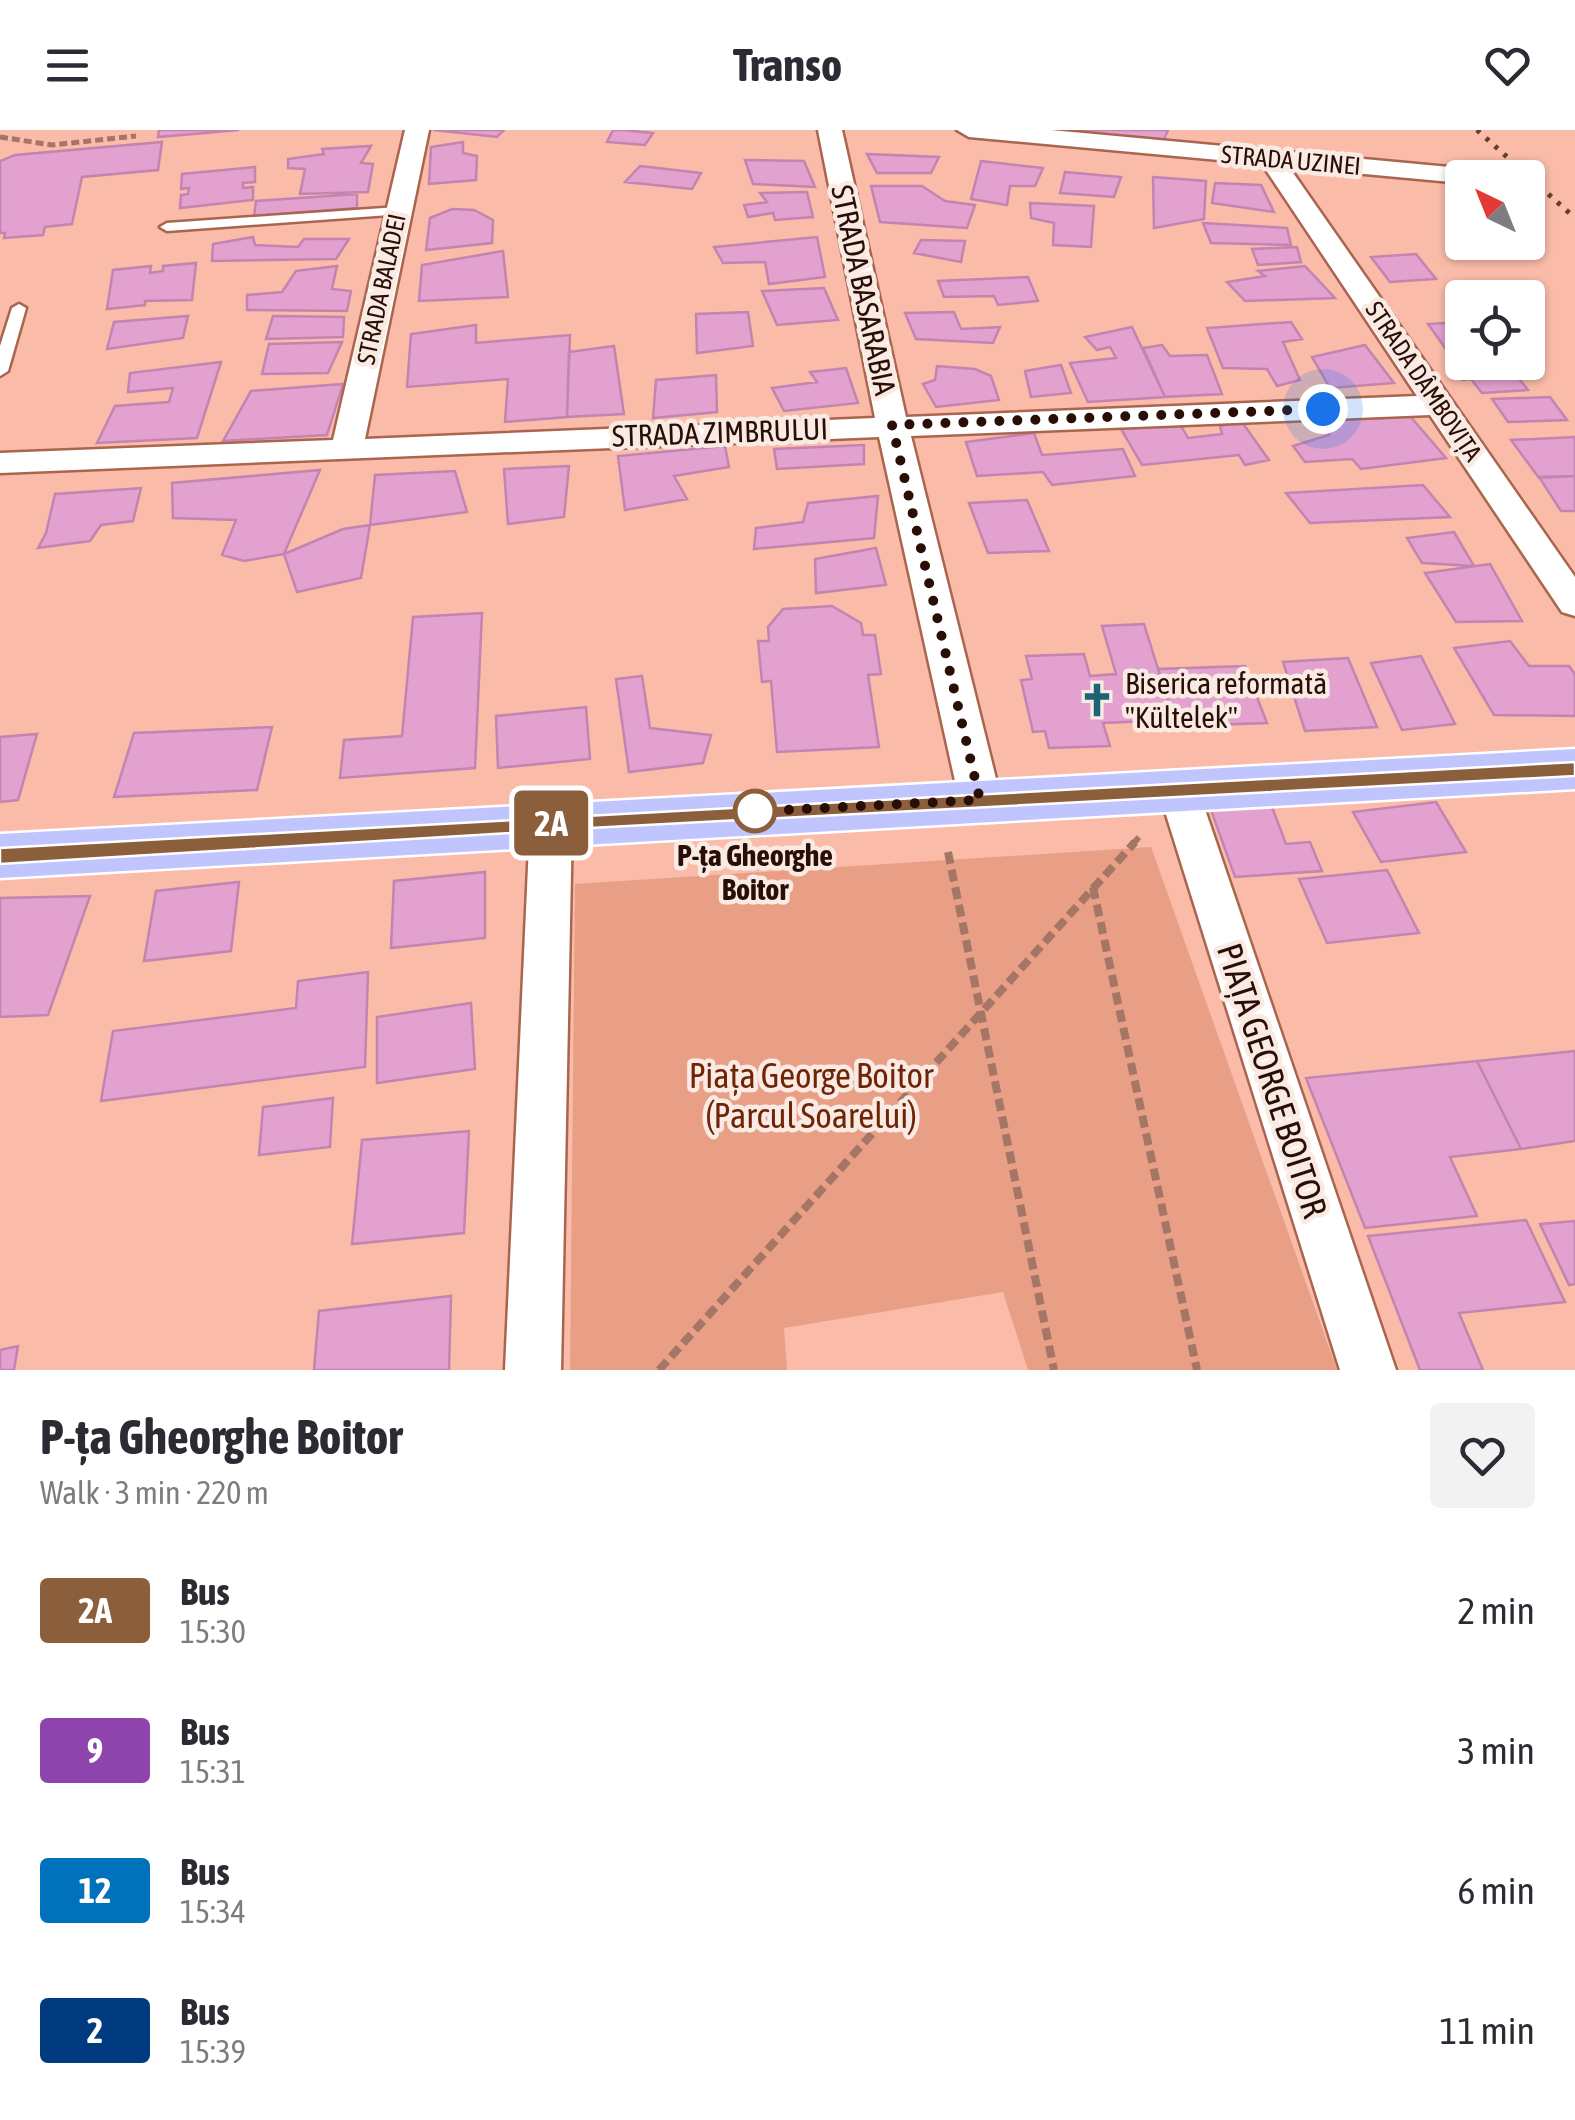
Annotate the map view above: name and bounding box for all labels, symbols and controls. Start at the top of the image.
icon: menu [40,38,95,93]
icon: heart [1480,38,1535,93]
text: Transo [733,39,842,91]
street label: STRADA UZINEI [1220,140,1362,180]
north arrow [1445,160,1545,260]
map controls [1445,160,1545,380]
street label: STRADA BASARABIA [825,182,903,398]
street label: STRADA BALADEI [351,211,411,367]
button: locate [1445,280,1545,380]
street label: STRADA DÂMBOVIȚA [1360,296,1488,467]
your location [1298,384,1348,434]
street label: STRADA ZIMBRULUI [611,411,829,453]
place label: Biserica reformată "Kültelek" [1125,666,1327,734]
church icon: Biserica reformată "Kültelek" [1078,681,1116,719]
line badge: 2A [506,790,596,856]
marker: P-ța Gheorghe Boitor [734,790,776,832]
text: 2A [534,803,568,843]
place label: P-ța Gheorghe Boitor [677,838,833,906]
street label: PIAȚA GEORGE BOITOR [1209,938,1336,1223]
park label: Piața George Boitor (Parcul Soarelui) [689,1055,934,1135]
button: heart [1430,1403,1535,1508]
text: P-ța Gheorghe Boitor [40,1409,403,1464]
text: Walk · 3 min · 220 m [40,1474,269,1511]
text: Bus [180,1570,230,1613]
text: 2 min [1457,1589,1535,1632]
text: 2A [78,1590,112,1630]
text: 15:30 [180,1613,246,1650]
text: Bus [180,1710,230,1753]
text: 3 min [1457,1729,1535,1772]
text: 9 [87,1730,103,1770]
text: 15:31 [180,1753,246,1790]
text: Bus [180,1850,230,1893]
text: 6 min [1457,1869,1535,1912]
text: 12 [79,1870,111,1910]
text: 15:34 [180,1893,246,1930]
text: Bus [180,1990,230,2033]
text: 11 min [1440,2009,1535,2052]
text: 2 [87,2010,103,2050]
text: 15:39 [180,2033,246,2070]

